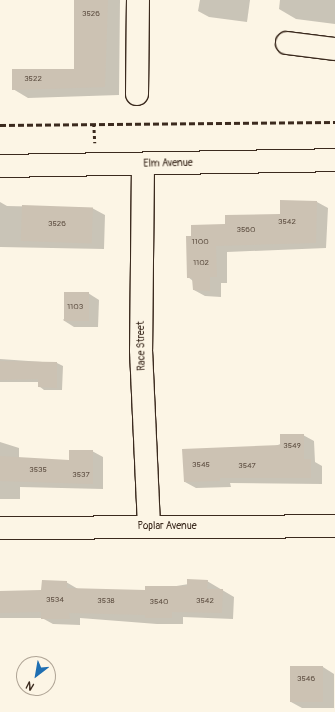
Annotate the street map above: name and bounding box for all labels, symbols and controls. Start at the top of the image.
house number: 3526 [82,9,100,19]
house number: 3522 [24,74,42,84]
street label: Elm Avenue [143,158,193,170]
house number: 3542 [278,217,296,227]
house number: 3526 [48,219,66,229]
house number: 3560 [237,225,255,235]
house number: 1100 [191,237,209,247]
house number: 1102 [193,258,209,268]
house number: 1103 [67,302,83,312]
street label: Race Street [136,321,148,371]
house number: 3549 [283,441,301,451]
house number: 3545 [192,460,210,470]
house number: 3547 [238,461,256,471]
house number: 3535 [29,465,47,475]
house number: 3537 [72,470,90,480]
street label: Poplar Avenue [137,521,197,533]
house number: 3534 [46,595,64,605]
house number: 3538 [97,596,115,606]
house number: 3542 [196,596,214,606]
house number: 3540 [150,597,168,607]
north arrow [16,656,56,696]
house number: 3546 [297,674,315,684]
text: N [24,678,37,693]

